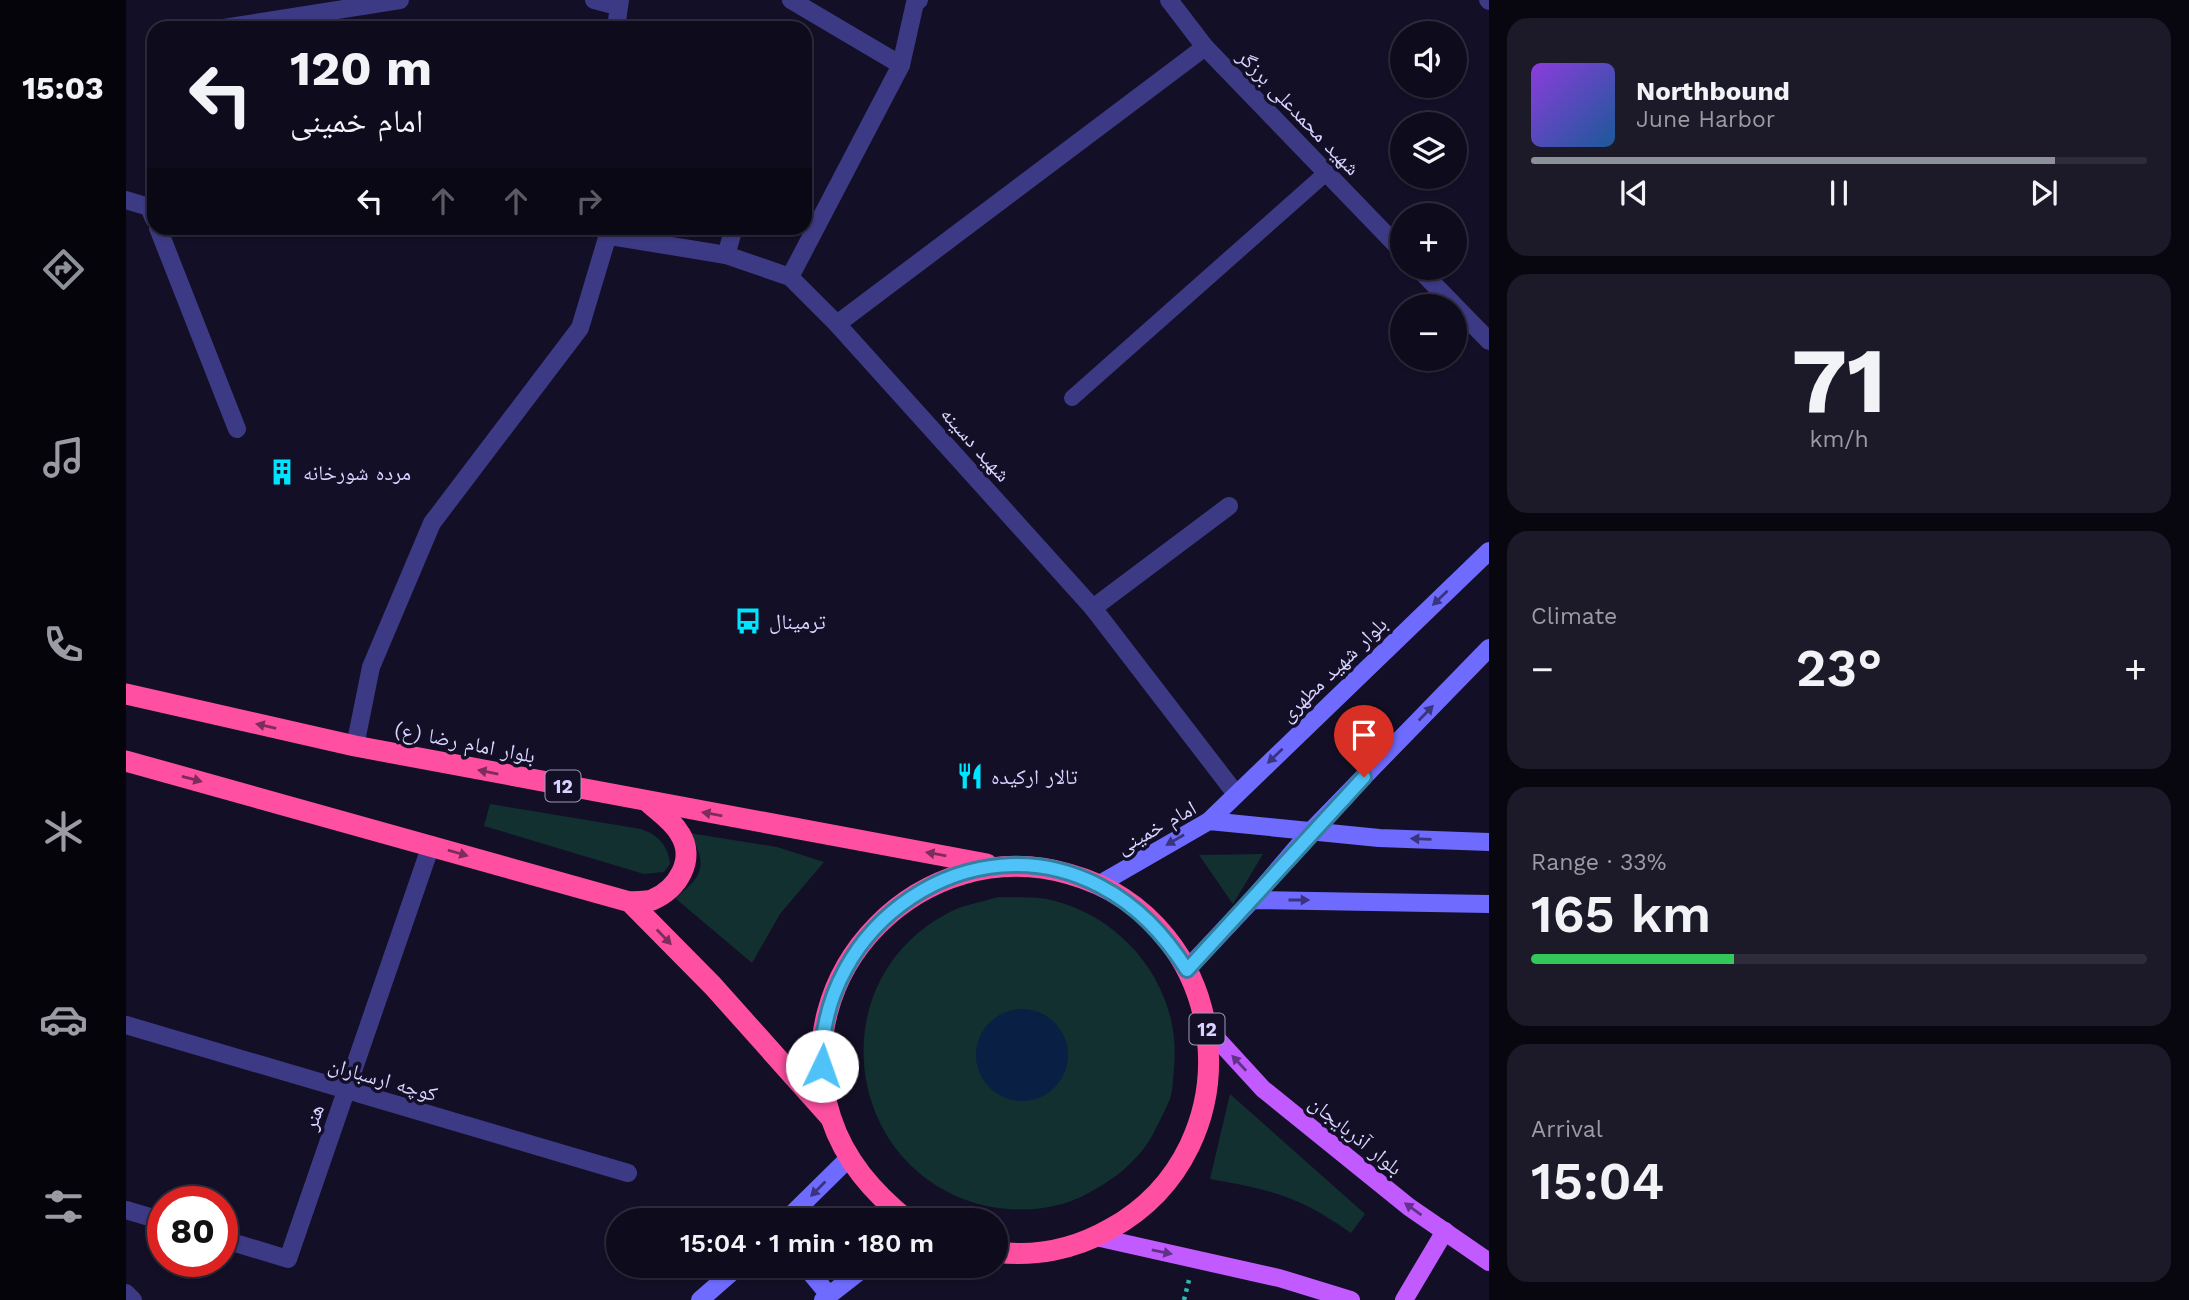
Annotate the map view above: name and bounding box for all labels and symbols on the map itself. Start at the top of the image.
street label: شهید محمدعلی برزگر [1231,43,1366,181]
street label: شهید دسینه [936,401,1016,487]
building icon: مرده شورخانه [267,457,297,487]
place label: مرده شورخانه [303,460,411,485]
one-way arrow [1431,590,1448,607]
bus stop icon: ترمینال [733,606,763,636]
place label: ترمینال [769,609,826,634]
street label: بلوار شهید مطهری [1274,611,1392,727]
pin [1334,705,1394,777]
one-way arrow [1417,705,1433,722]
street label: بلوار امام رضا (ع) [392,716,537,770]
one-way arrow [255,720,277,731]
one-way arrow [1267,747,1284,763]
restaurant icon: تالار ارکیده [955,761,985,791]
place label: تالار ارکیده [991,764,1078,789]
one-way arrow [477,766,499,777]
road number: 12 [546,771,580,802]
one-way arrow [182,775,203,785]
street label: امام خمینی [1112,795,1201,861]
one-way arrow [701,808,723,819]
one-way arrow [1165,834,1185,846]
one-way arrow [1410,834,1432,845]
one-way arrow [448,848,469,858]
one-way arrow [925,849,947,860]
one-way arrow [1288,894,1310,906]
one-way arrow [656,928,672,945]
road number: 12 [1190,1014,1224,1044]
position arrow [785,1029,859,1103]
street label: کوچه ارسباران [326,1052,441,1107]
one-way arrow [1231,1054,1247,1072]
street label: بلوار آذربایجان [1304,1090,1408,1180]
street label: هنر [297,1101,329,1134]
one-way arrow [810,1180,826,1197]
speed limit sign: 80 [147,1186,238,1277]
one-way arrow [1404,1202,1422,1216]
one-way arrow [1151,1247,1173,1258]

